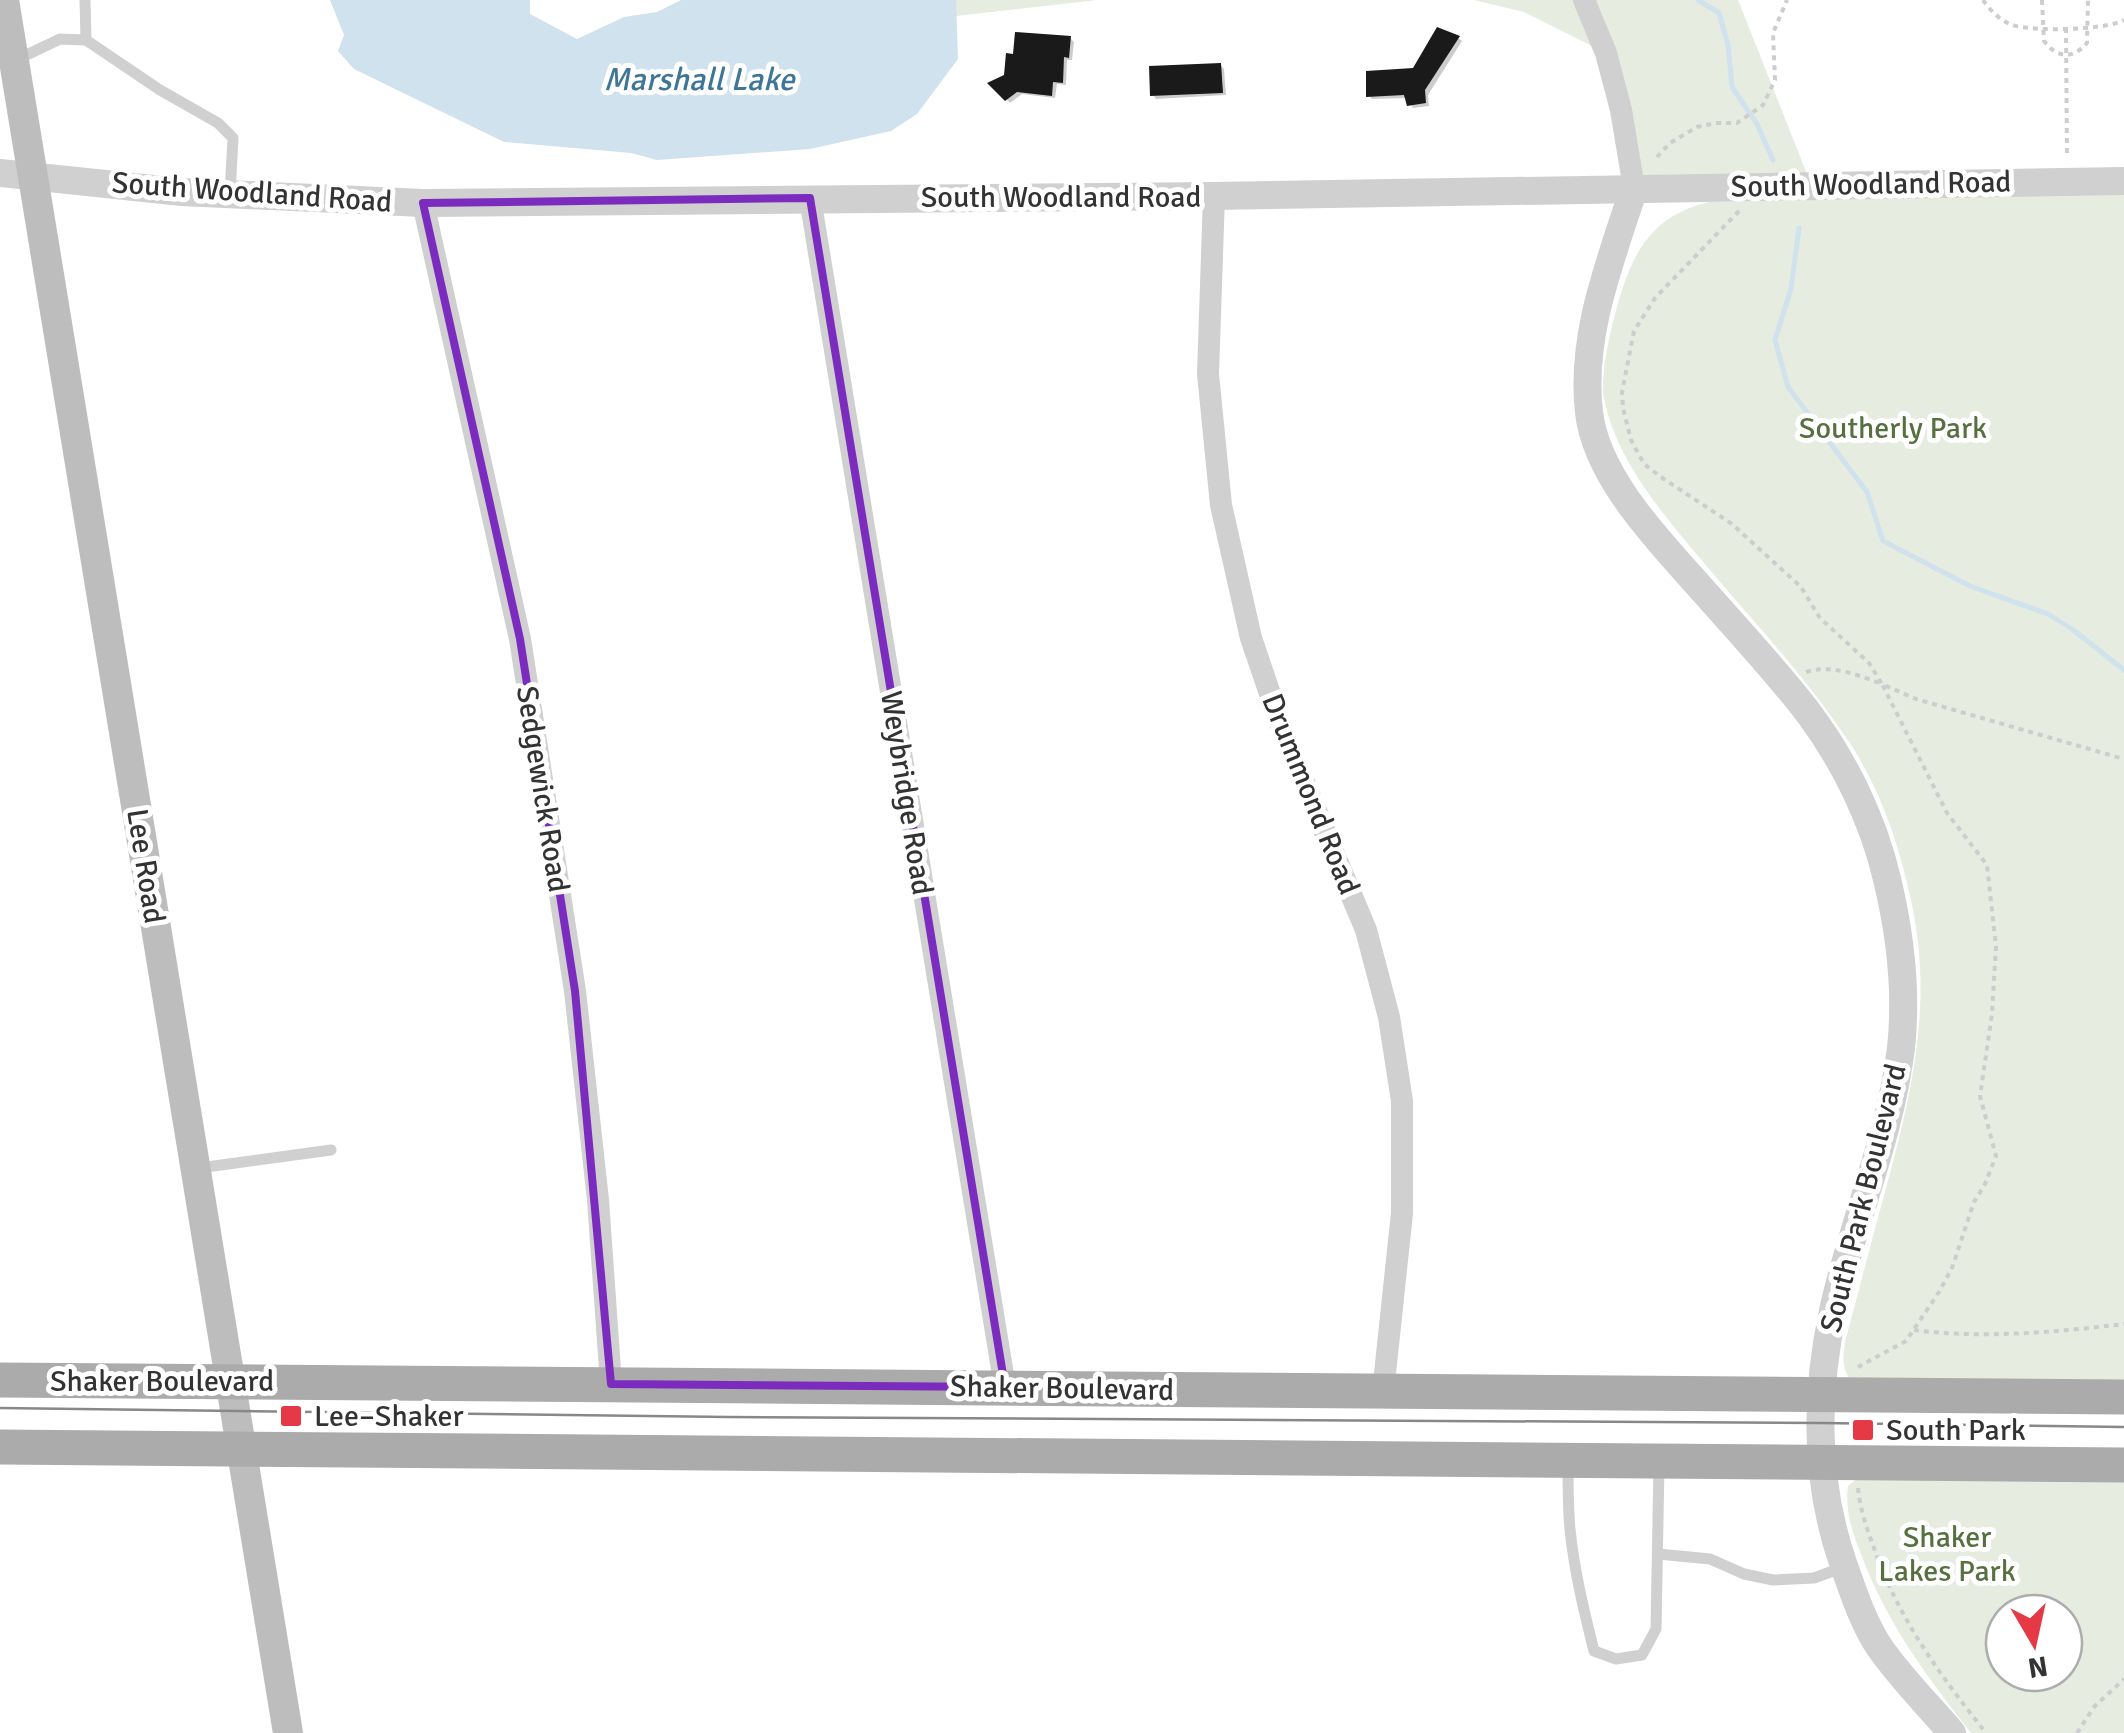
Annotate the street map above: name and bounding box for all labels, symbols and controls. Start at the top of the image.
water label: Marshall Lake [603,60,796,99]
street label: South Woodland Road [111,164,393,221]
street label: South Woodland Road [1730,164,2012,205]
street label: South Woodland Road [921,179,1201,216]
park label: Southerly Park [1799,410,1987,447]
street label: Sedgewick Road [508,683,577,895]
street label: Weybridge Road [872,688,941,898]
street label: Drummond Road [1253,688,1368,900]
street label: Lee Road [118,806,173,926]
street label: South Park Boulevard [1812,1060,1915,1336]
street label: Shaker Boulevard [50,1363,274,1400]
street label: Shaker Boulevard [950,1368,1174,1409]
place label: Lee–Shaker [314,1398,464,1435]
marker: Lee–Shaker [278,1403,304,1429]
place label: South Park [1886,1412,2026,1449]
marker: South Park [1850,1417,1876,1443]
park label: Shaker Lakes Park [1878,1519,2016,1590]
north arrow [1984,1593,2084,1693]
text: N [2025,1648,2050,1685]

